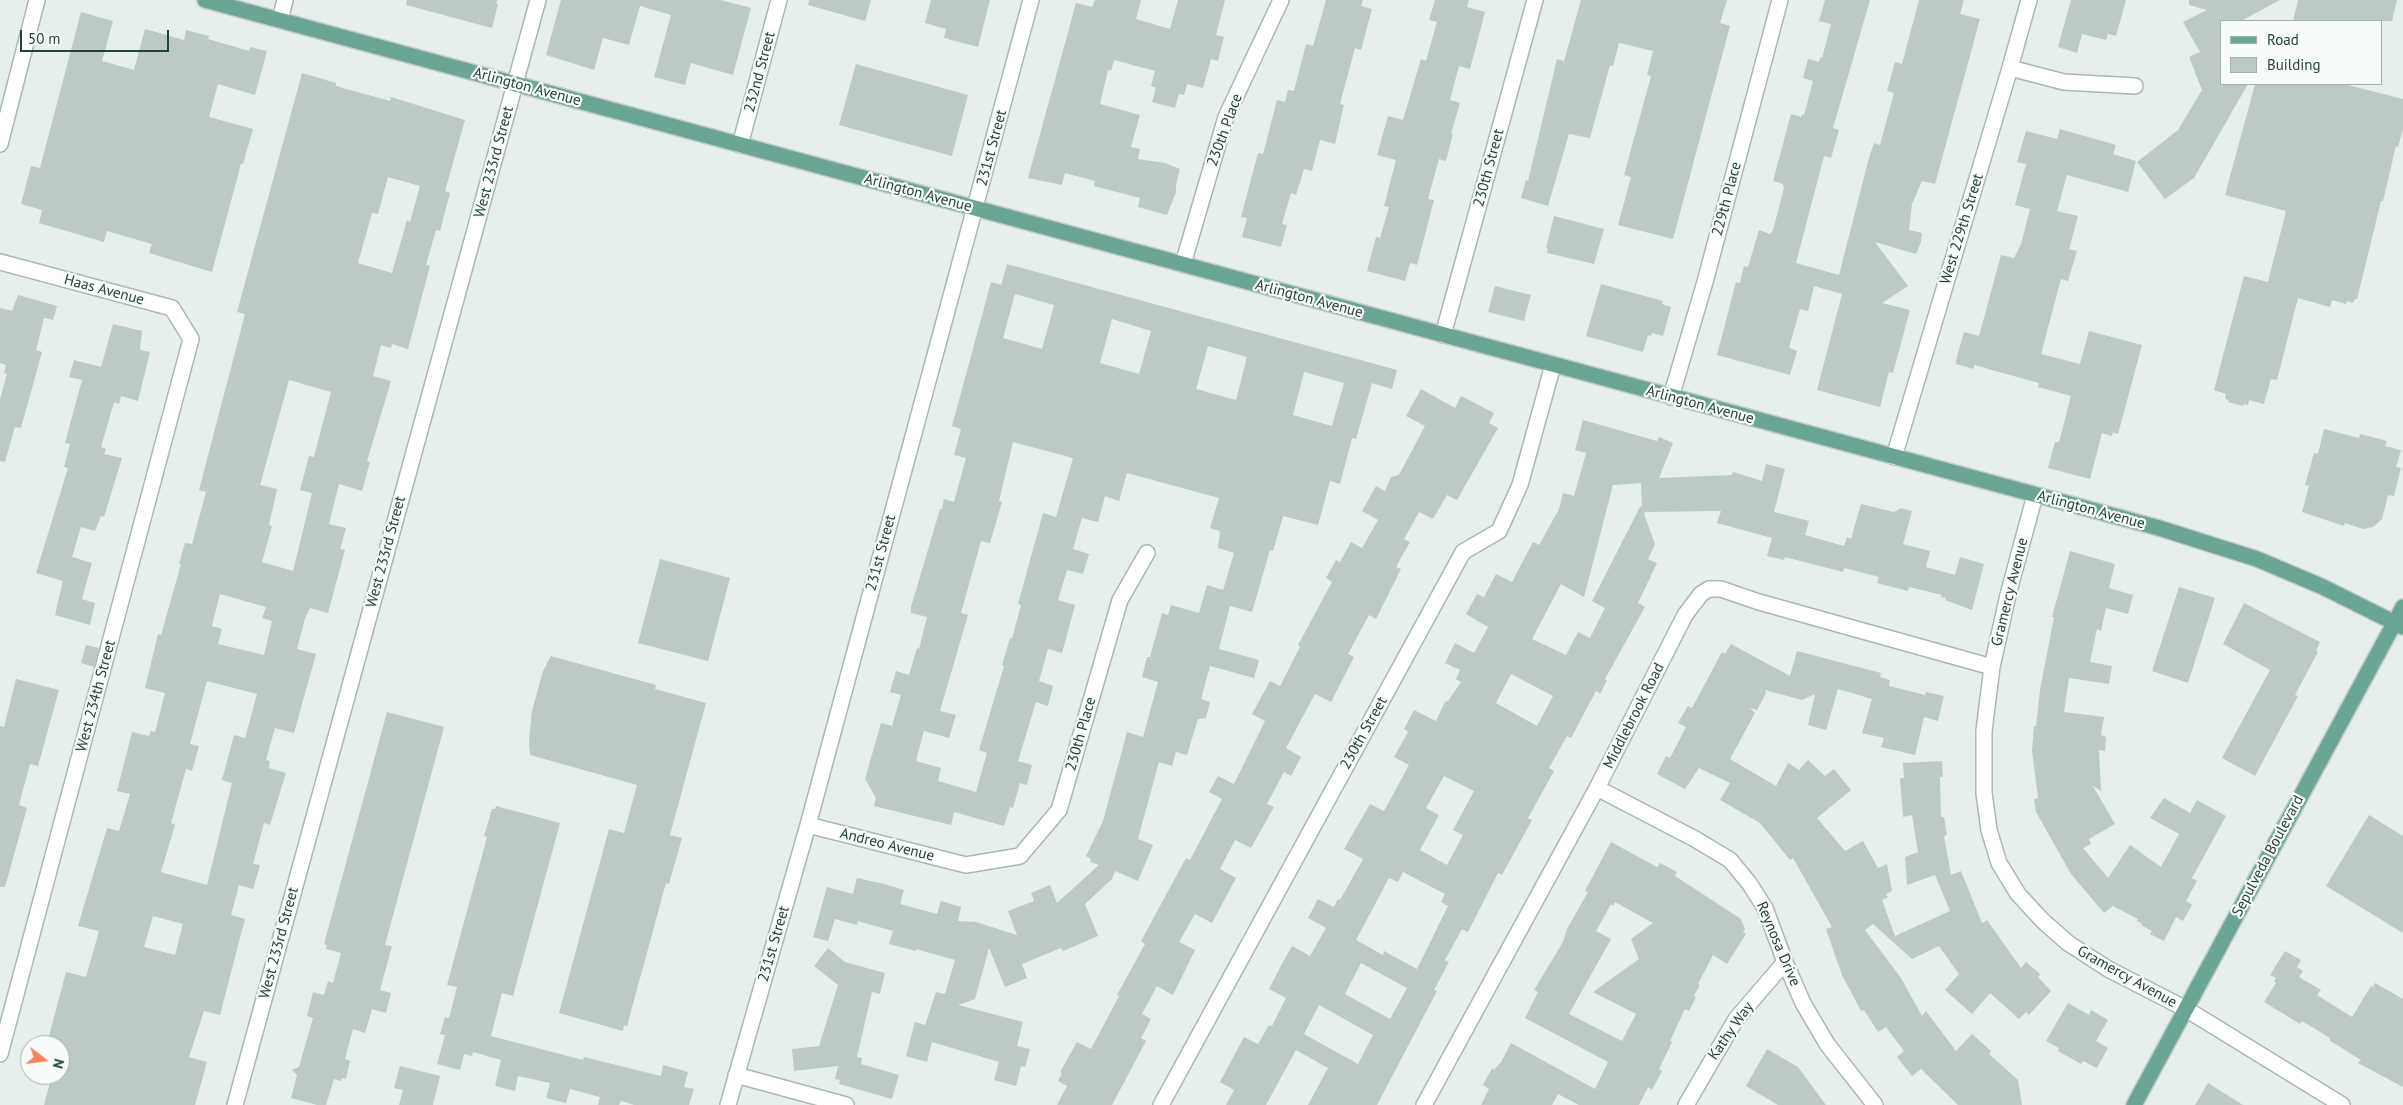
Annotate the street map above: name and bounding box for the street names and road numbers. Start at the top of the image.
street label: 232nd Street [741,30,779,114]
street label: Arlington Avenue [471,64,583,110]
street label: 230th Place [1204,91,1246,169]
street label: West 233rd Street [470,104,518,220]
street label: 231st Street [973,108,1011,188]
street label: 230th Street [1470,127,1508,209]
street label: 229th Place [1708,160,1746,238]
street label: Arlington Avenue [862,170,974,216]
street label: West 229th Street [1937,171,1987,287]
street label: Haas Avenue [62,271,146,309]
street label: Arlington Avenue [1253,276,1365,322]
street label: Arlington Avenue [1644,382,1756,428]
street label: Arlington Avenue [2035,487,2147,533]
street label: West 233rd Street [362,494,410,610]
street label: 231st Street [862,513,900,593]
street label: Gramercy Avenue [1988,536,2032,648]
street label: West 234th Street [72,638,120,754]
street label: Middlebrook Road [1600,660,1668,772]
street label: 230th Street [1337,694,1391,772]
street label: 230th Place [1062,695,1100,773]
street label: Sepulveda Boulevard [2228,792,2308,920]
street label: Andreo Avenue [838,825,936,865]
street label: West 233rd Street [255,885,303,1001]
street label: Reynosa Drive [1752,899,1804,989]
street label: 231st Street [755,904,793,984]
street label: Gramercy Avenue [2074,942,2180,1012]
street label: Kathy Way [1705,999,1757,1063]

